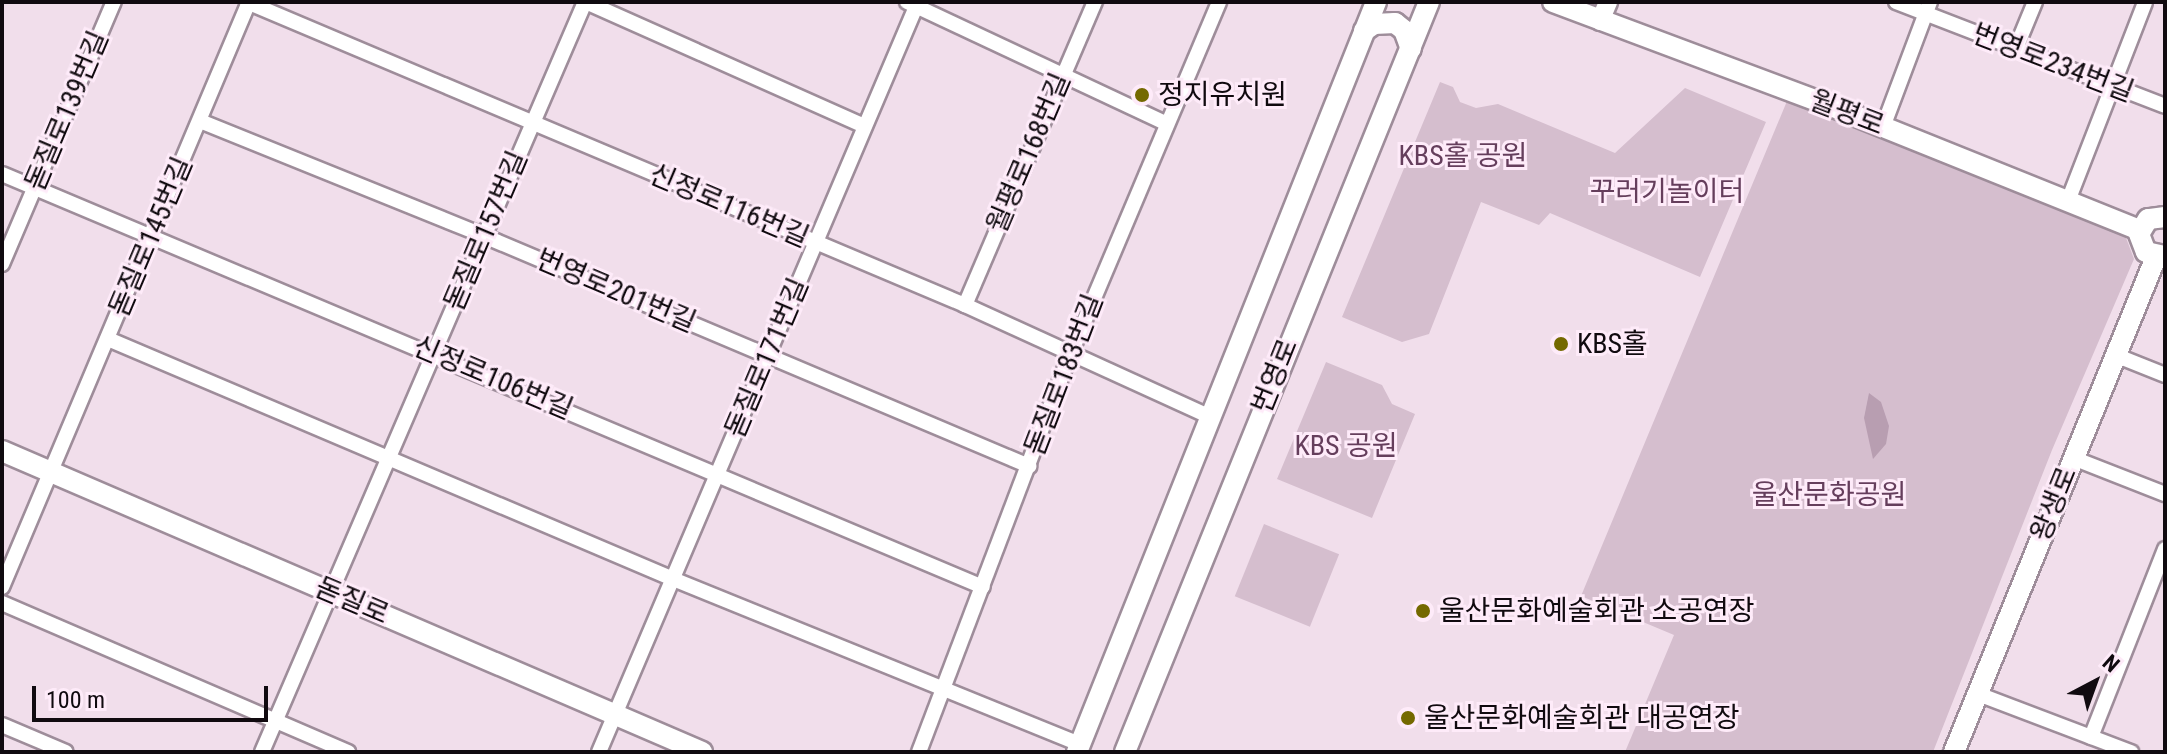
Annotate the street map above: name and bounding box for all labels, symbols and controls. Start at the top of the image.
street label: 번영로234번길 [1968,17,2138,109]
street label: 돋질로139번길 [18,26,116,196]
street label: 월평로168번길 [980,68,1078,238]
place label: 정지유치원 [1158,78,1287,112]
street label: 월평로 [1805,83,1889,143]
marker: 정지유치원 [1133,86,1151,104]
park label: KBS홀 공원 [1399,139,1527,173]
street label: 돋질로157번길 [437,146,535,316]
street label: 돋질로145번길 [102,152,200,322]
street label: 신정로116번길 [644,157,814,255]
park label: 꾸러기놀이터 [1590,175,1744,209]
street label: 번영로201번길 [531,242,701,340]
street label: 돋질로171번길 [718,273,816,443]
street label: 돋질로183번길 [1018,290,1110,460]
place label: KBS홀 [1577,327,1648,361]
street label: 신정로106번길 [408,329,578,427]
street label: 번영로 [1245,334,1305,418]
marker: KBS홀 [1552,335,1570,353]
park label: KBS 공원 [1294,429,1398,463]
street label: 왕생로 [2024,462,2084,546]
park label: 울산문화공원 [1752,478,1906,512]
street label: 돋질로 [310,570,394,632]
place label: 울산문화예술회관 소공연장 [1439,594,1755,628]
marker: 울산문화예술회관 소공연장 [1414,602,1432,620]
north arrow [2055,642,2135,722]
text: N [2098,650,2124,677]
scale bar [36,670,272,720]
text: 100 m [46,686,105,714]
place label: 울산문화예술회관 대공연장 [1424,701,1740,735]
marker: 울산문화예술회관 대공연장 [1399,709,1417,727]

